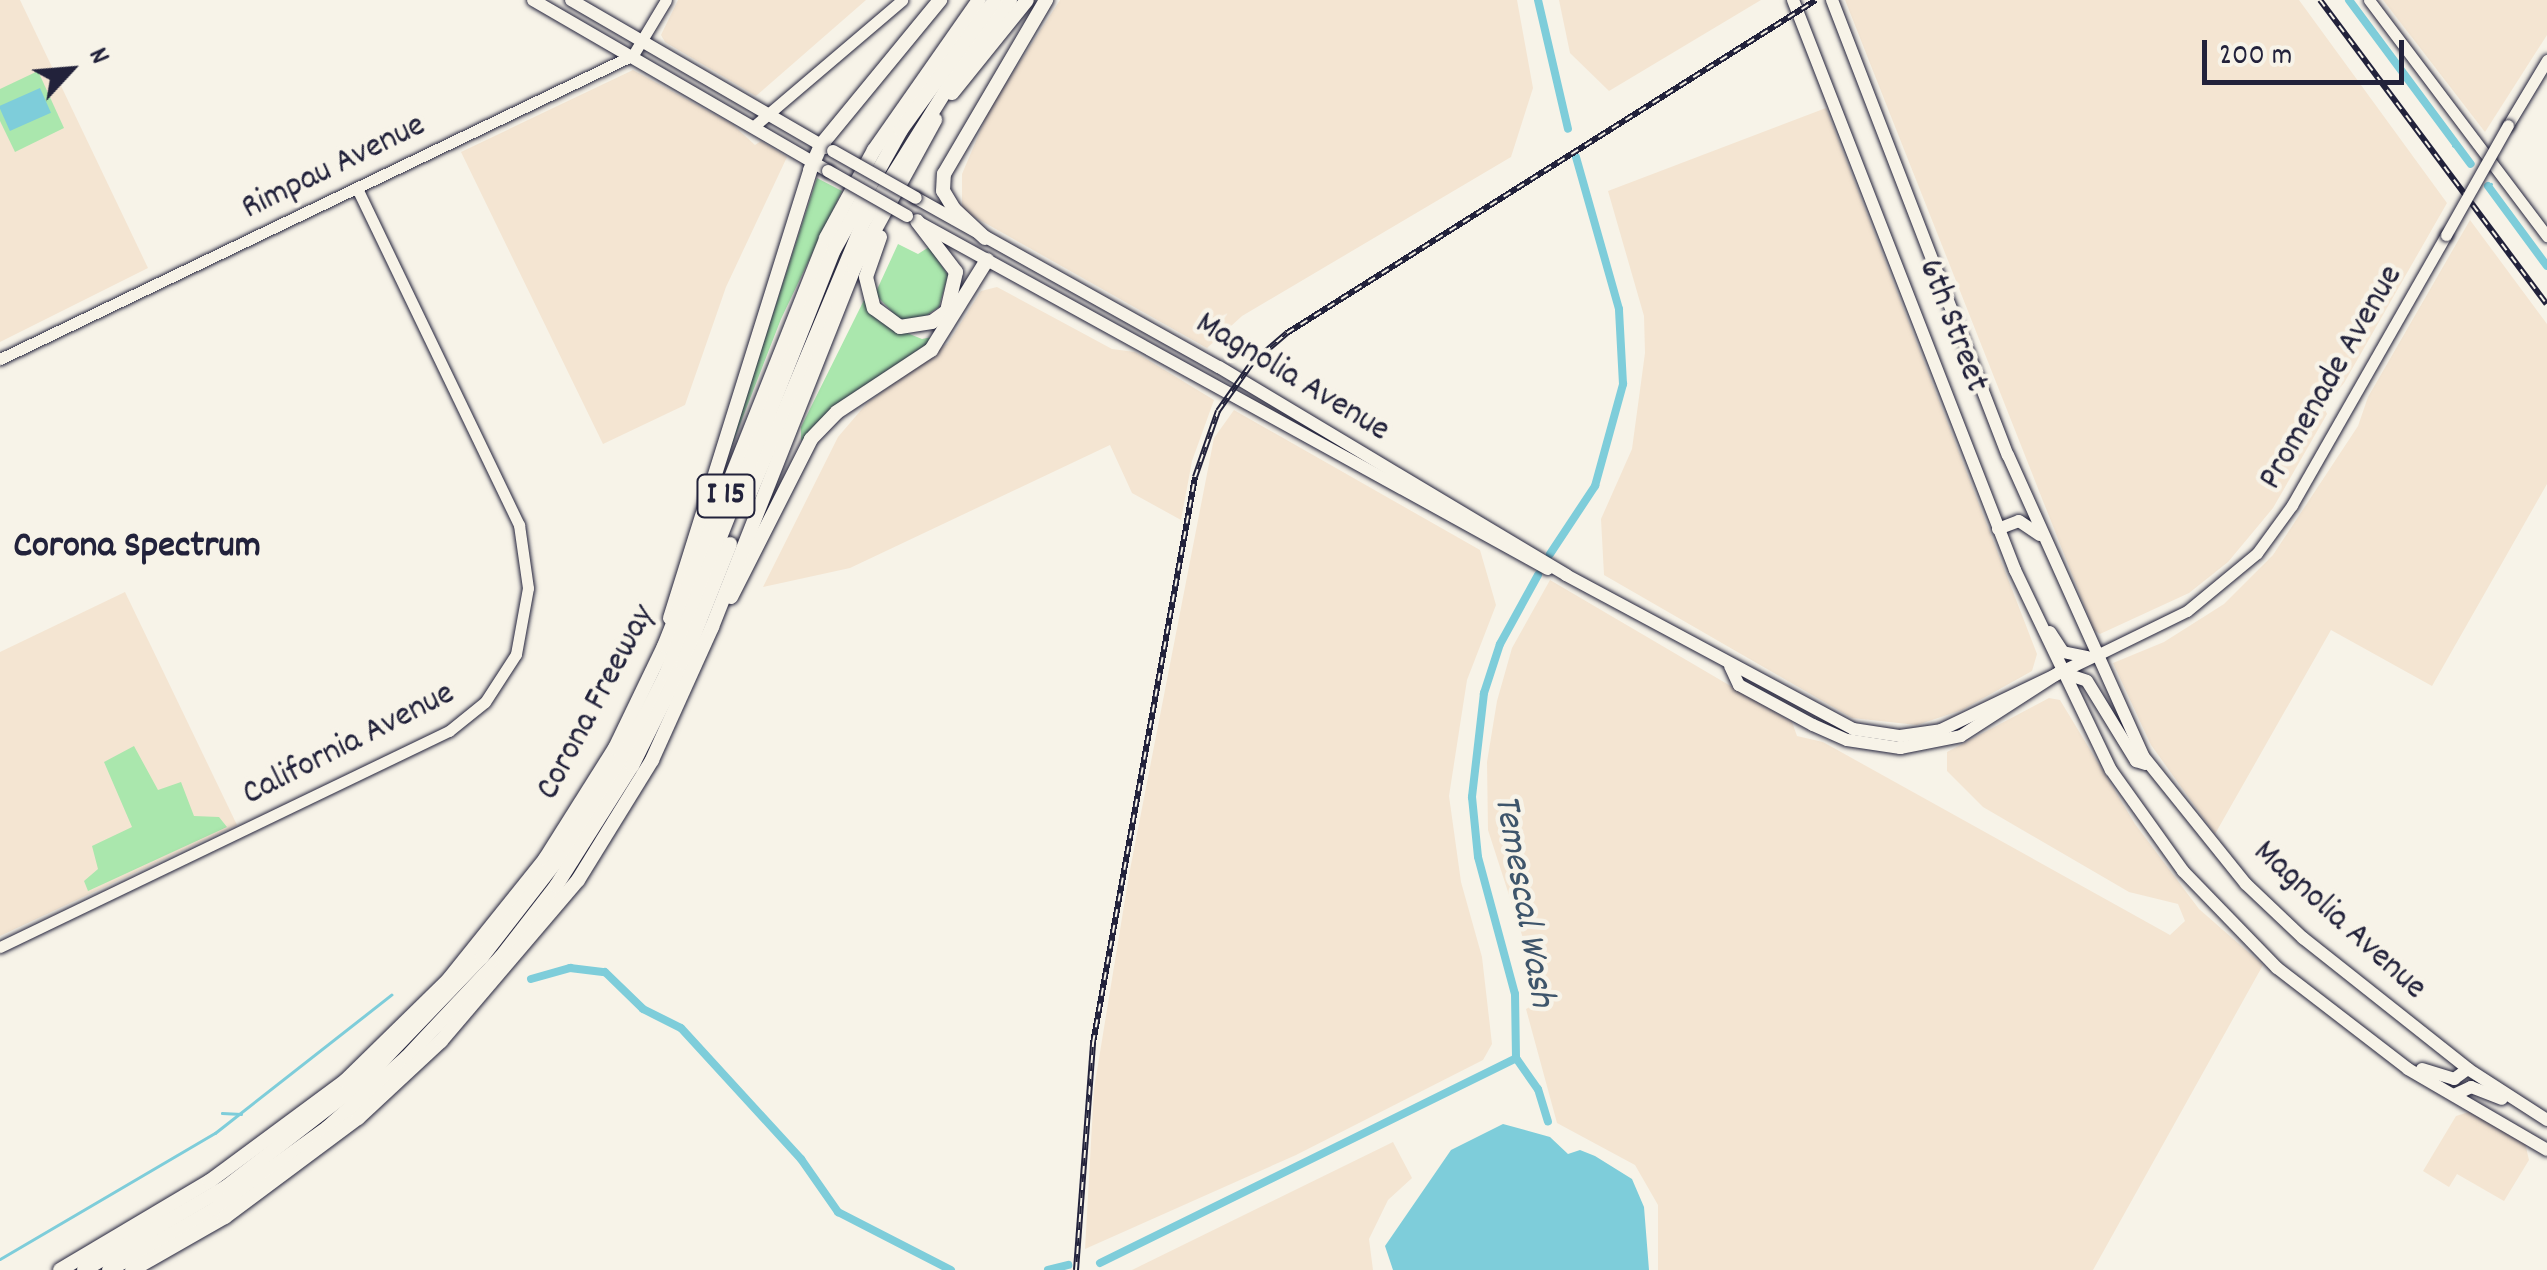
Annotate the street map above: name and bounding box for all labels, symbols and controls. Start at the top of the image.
north arrow [20,20,120,120]
scale bar [2207,20,2410,82]
text: 200 m [2219,36,2292,79]
text: N [76,42,118,72]
street label: Rimpau Avenue [235,106,433,230]
street label: 6th Street [1907,254,1997,398]
street label: Promenade Avenue [2251,258,2413,498]
street label: Magnolia Avenue [1187,304,1397,452]
road number: I 15 [696,469,756,523]
district label: Corona Spectrum [13,525,261,571]
street label: Corona Freeway [528,598,666,808]
street label: California Avenue [236,674,462,816]
water label: Temescal Wash [1481,791,1563,1011]
street label: Magnolia Avenue [2244,832,2434,1010]

